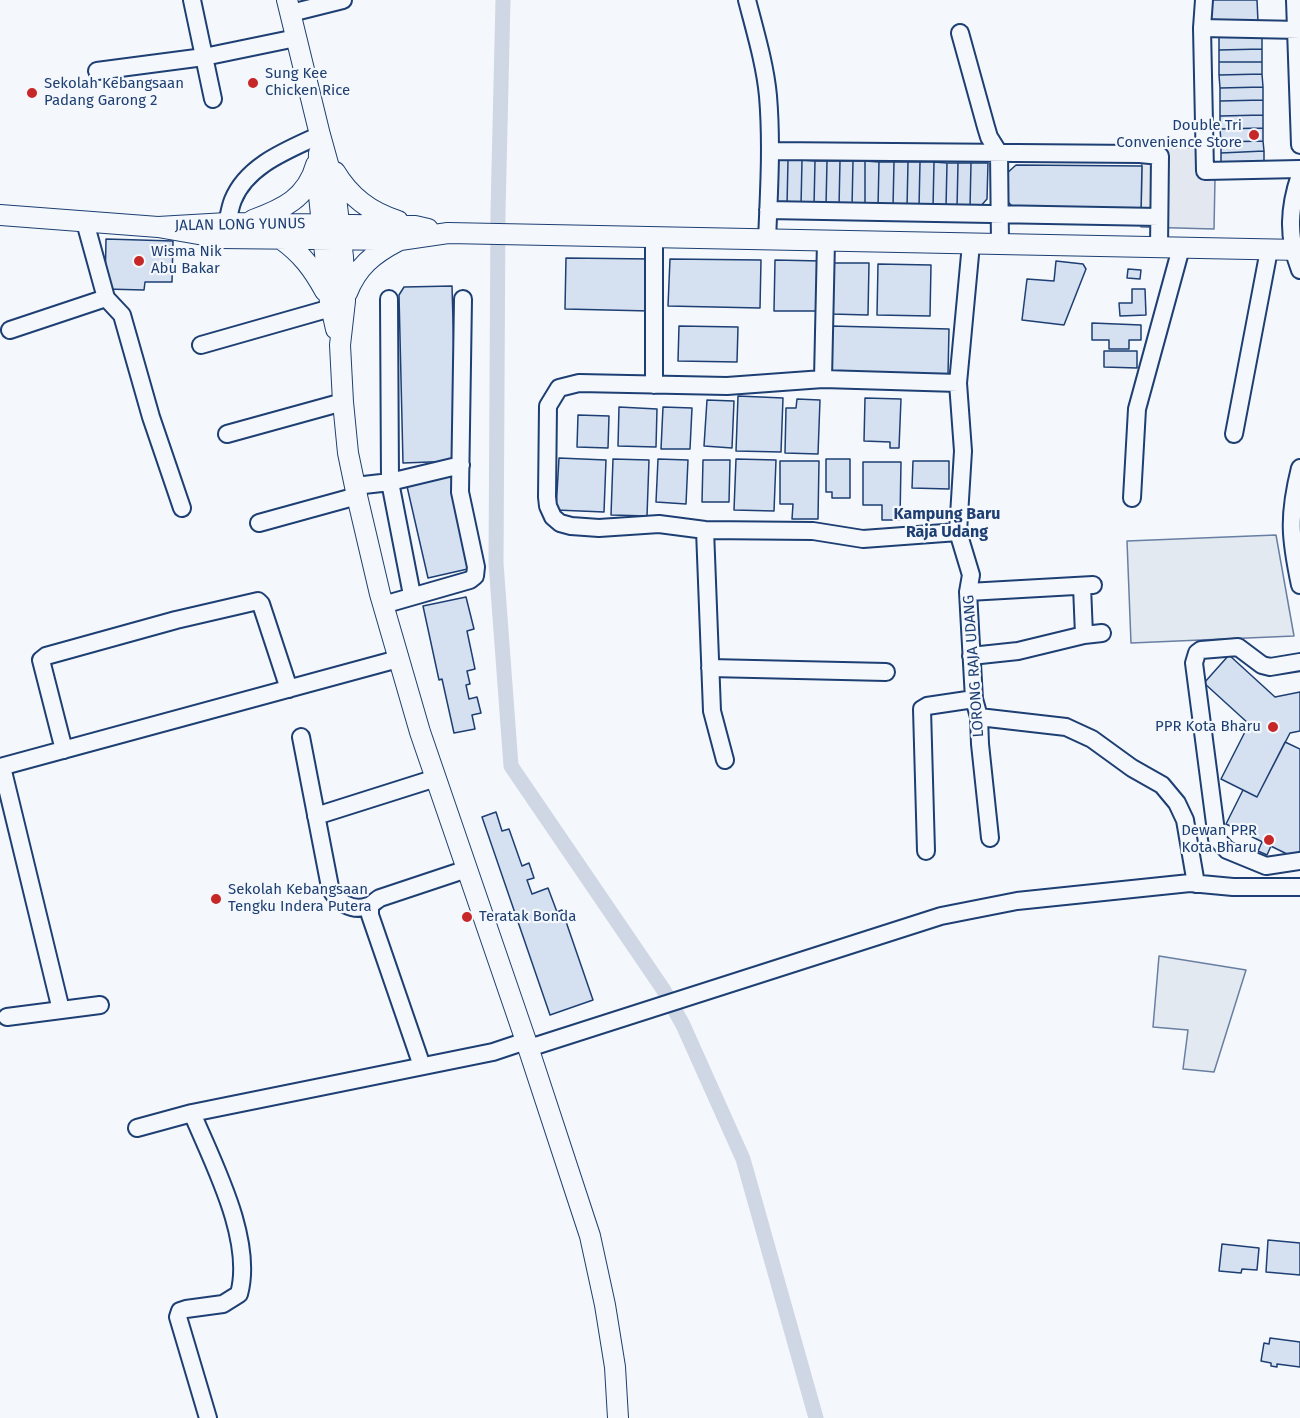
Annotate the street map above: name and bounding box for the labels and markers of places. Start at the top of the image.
place label: Sung Kee Chicken Rice [265,65,350,100]
place label: Sekolah Kebangsaan Padang Garong 2 [44,75,184,110]
marker: Sung Kee Chicken Rice [246,76,260,90]
marker: Sekolah Kebangsaan Padang Garong 2 [25,86,39,100]
place label: Double Tri Convenience Store [1116,117,1242,152]
marker: Double Tri Convenience Store [1247,128,1261,142]
place label: Wisma Nik Abu Bakar [151,243,222,278]
marker: Wisma Nik Abu Bakar [132,254,146,268]
place label: PPR Kota Bharu [1155,718,1261,736]
marker: PPR Kota Bharu [1266,720,1280,734]
place label: Dewan PPR Kota Bharu [1181,822,1257,857]
marker: Dewan PPR Kota Bharu [1262,833,1276,847]
place label: Sekolah Kebangsaan Tengku Indera Putera [228,881,372,916]
marker: Sekolah Kebangsaan Tengku Indera Putera [209,892,223,906]
place label: Teratak Bonda [479,908,576,926]
marker: Teratak Bonda [460,910,474,924]

